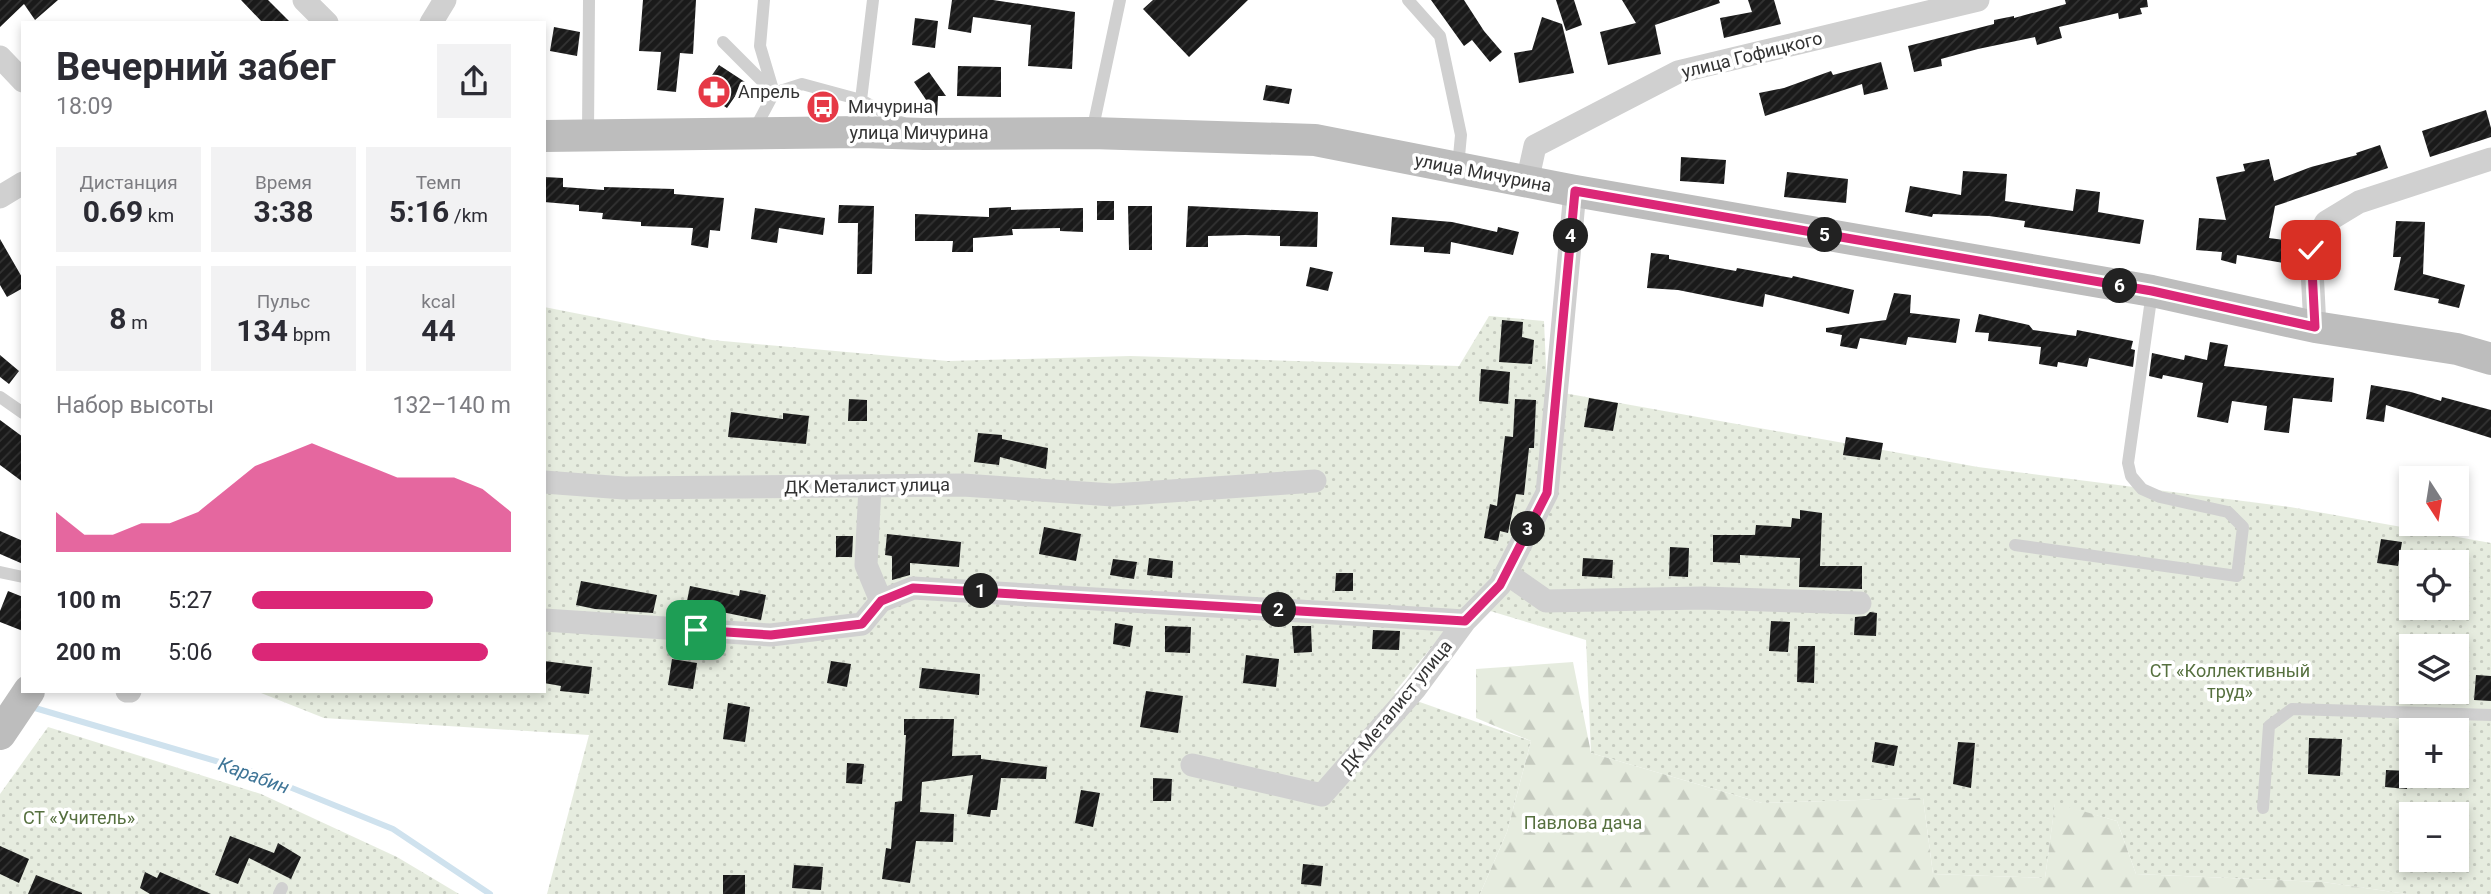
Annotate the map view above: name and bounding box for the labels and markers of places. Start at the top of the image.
pharmacy icon: Апрель [695,73,733,111]
place label: Апрель [738,81,800,102]
bus stop icon: Мичурина [804,88,842,126]
place label: Мичурина [848,96,933,117]
pin: 4 [1554,218,1588,254]
pin: 5 [1808,218,1842,252]
pin [2281,220,2341,280]
pin: 6 [2102,268,2138,304]
pin: 3 [1510,512,1546,546]
pin: 1 [964,574,998,608]
pin: 2 [1262,592,1296,628]
pin [666,600,726,660]

